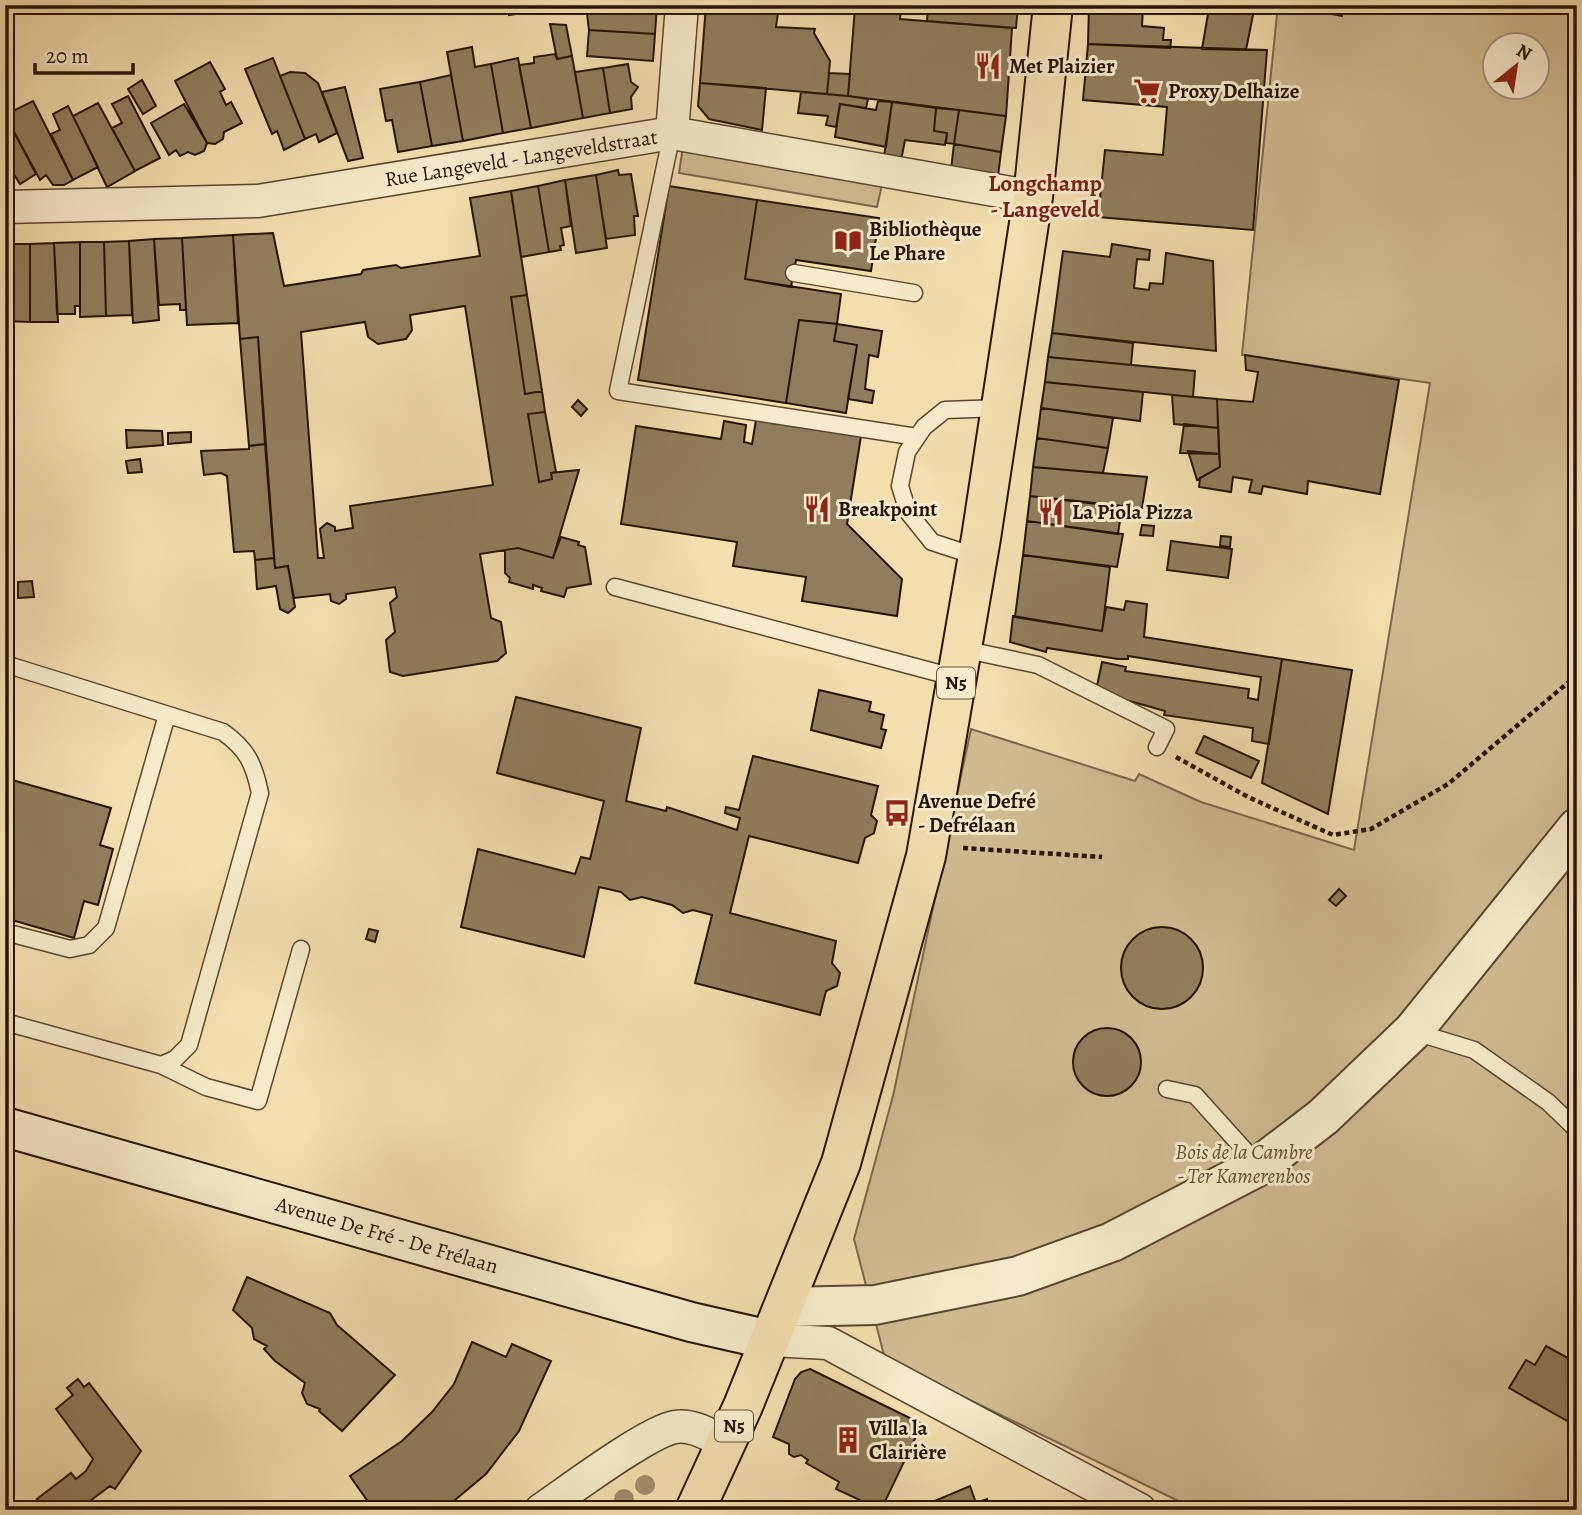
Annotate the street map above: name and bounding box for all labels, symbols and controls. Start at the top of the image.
scale bar [35,32,133,76]
north arrow [1480,32,1550,102]
text: N [1512,37,1537,67]
text: 20 m [46,42,89,70]
restaurant icon: Met Plaizier [973,51,1003,81]
place label: Met Plaizier [1009,52,1115,80]
supermarket icon: Proxy Delhaize [1132,76,1162,106]
place label: Proxy Delhaize [1168,77,1300,105]
street label: Rue Langeveld - Langeveldstraat [383,123,659,193]
district label: Longchamp - Langeveld [988,168,1102,225]
place label: Bibliothèque Le Phare [869,215,982,267]
library icon: Bibliothèque Le Phare [833,226,863,256]
restaurant icon: Breakpoint [802,494,832,524]
place label: Breakpoint [838,495,937,523]
restaurant icon: La Piola Pizza [1036,497,1066,527]
place label: La Piola Pizza [1072,498,1194,526]
road number: N5 [937,668,975,698]
place label: Avenue Defré - Defrélaan [917,787,1036,839]
bus stop icon: Avenue Defré - Defrélaan [882,798,912,828]
park label: Bois de la Cambre - Ter Kamerenbos [1175,1138,1313,1190]
street label: Avenue De Fré - De Frélaan [272,1190,501,1280]
road number: N5 [715,1410,753,1442]
place label: Villa la Clairière [868,1414,947,1466]
building icon: Villa la Clairière [833,1425,863,1455]

